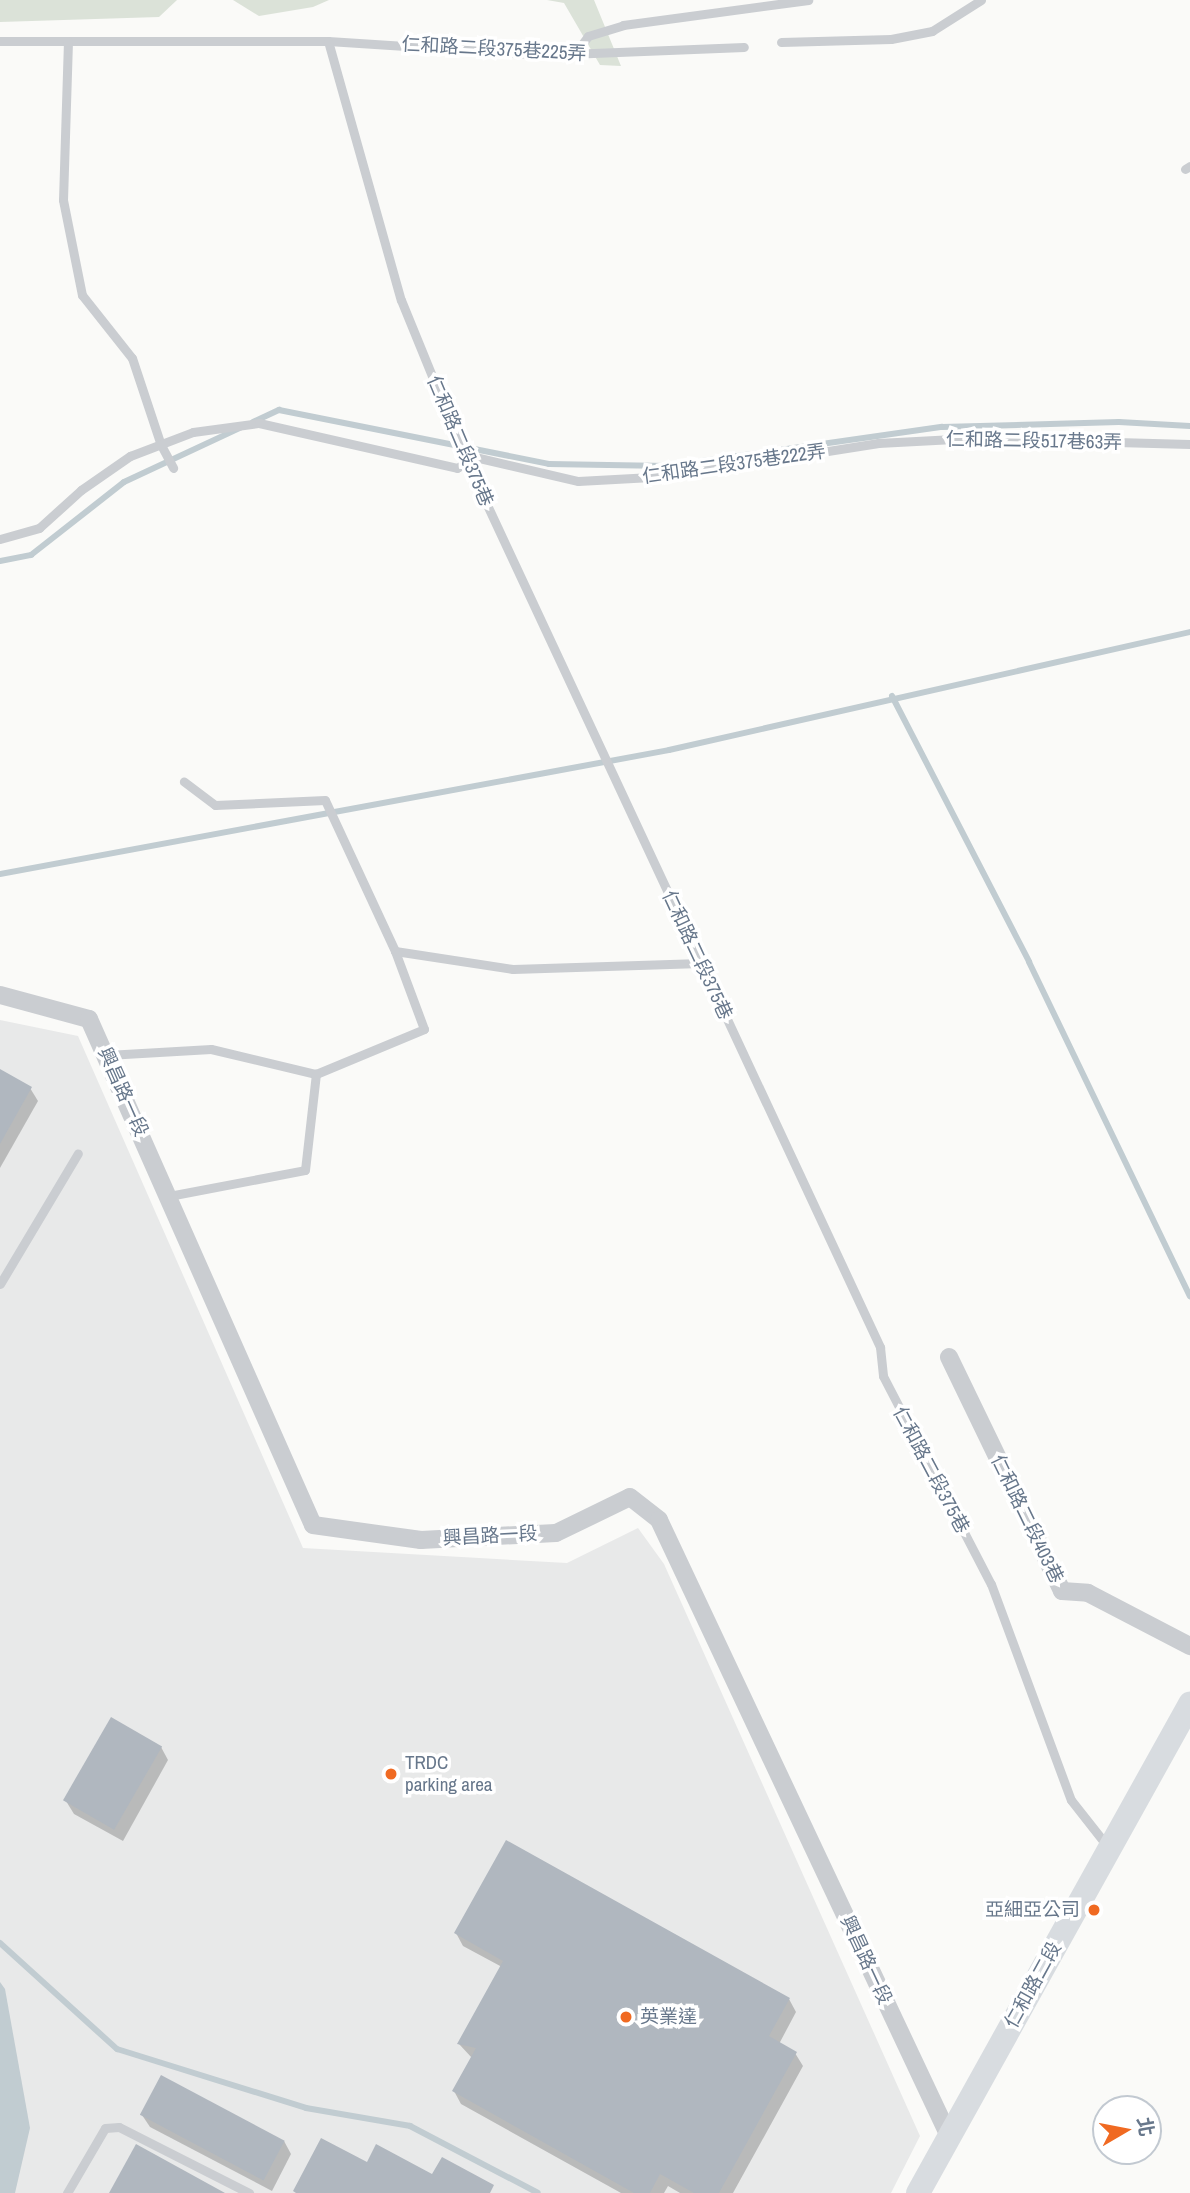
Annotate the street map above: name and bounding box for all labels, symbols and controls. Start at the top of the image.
street label: 仁和路二段375巷225弄 [401,33,587,65]
street label: 仁和路二段375巷 [422,372,498,510]
street label: 仁和路二段517巷63弄 [946,428,1122,454]
street label: 仁和路二段375巷222弄 [641,440,827,488]
street label: 仁和路二段375巷 [657,887,737,1023]
street label: 興昌路一段 [93,1044,153,1140]
street label: 仁和路二段375巷 [888,1403,974,1537]
street label: 仁和路二段403巷 [986,1451,1068,1587]
street label: 興昌路一段 [442,1522,538,1550]
place label: TRDC parking area [405,1752,492,1796]
marker: TRDC parking area [383,1766,399,1782]
place label: 亞細亞公司 [985,1899,1080,1921]
marker: 亞細亞公司 [1086,1902,1102,1918]
street label: 興昌路一段 [836,1912,896,2008]
street label: 仁和路二段 [1000,1938,1066,2032]
place label: 英業達 [640,2006,697,2028]
marker: 英業達 [618,2009,634,2025]
north arrow [1092,2095,1162,2165]
text: 北 [1131,2115,1160,2138]

